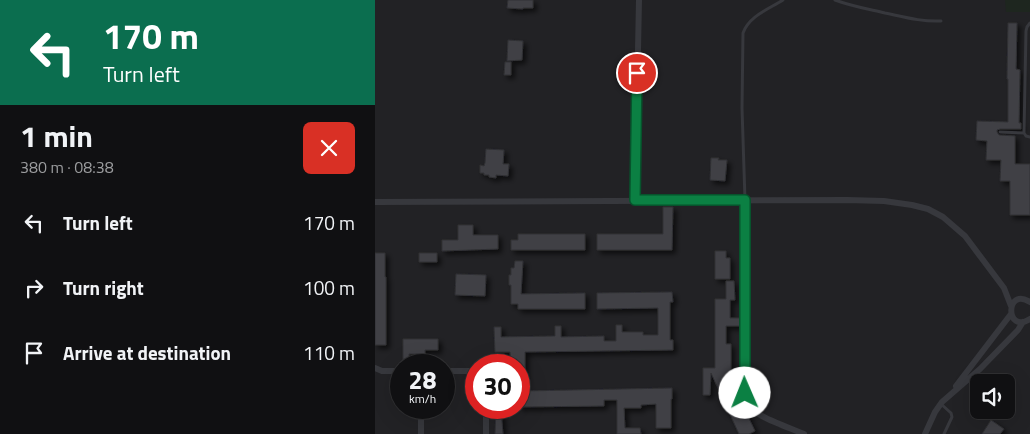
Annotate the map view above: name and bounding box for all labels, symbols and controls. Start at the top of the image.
text: 170 m [103,9,199,63]
icon: left [20,20,85,85]
pin [616,52,658,94]
text: Turn left [103,57,180,91]
icon: arrive [623,59,651,87]
text: 1 min [20,113,93,159]
button: close [303,122,355,174]
text: 380 m · 08:38 [20,155,114,179]
text: Turn left [63,208,133,237]
text: 170 m [303,208,355,237]
icon: left [20,209,48,237]
text: Turn right [63,273,144,302]
text: 100 m [303,273,355,302]
icon: right [20,274,48,302]
text: Arrive at destination [63,338,231,367]
text: 110 m [303,338,355,367]
icon: arrive [20,339,48,367]
speed limit sign: 30 [465,354,530,419]
text: 28 [408,361,437,399]
position arrow [718,366,770,418]
map controls [970,374,1015,419]
button: sound [970,374,1015,419]
text: km/h [409,389,436,408]

